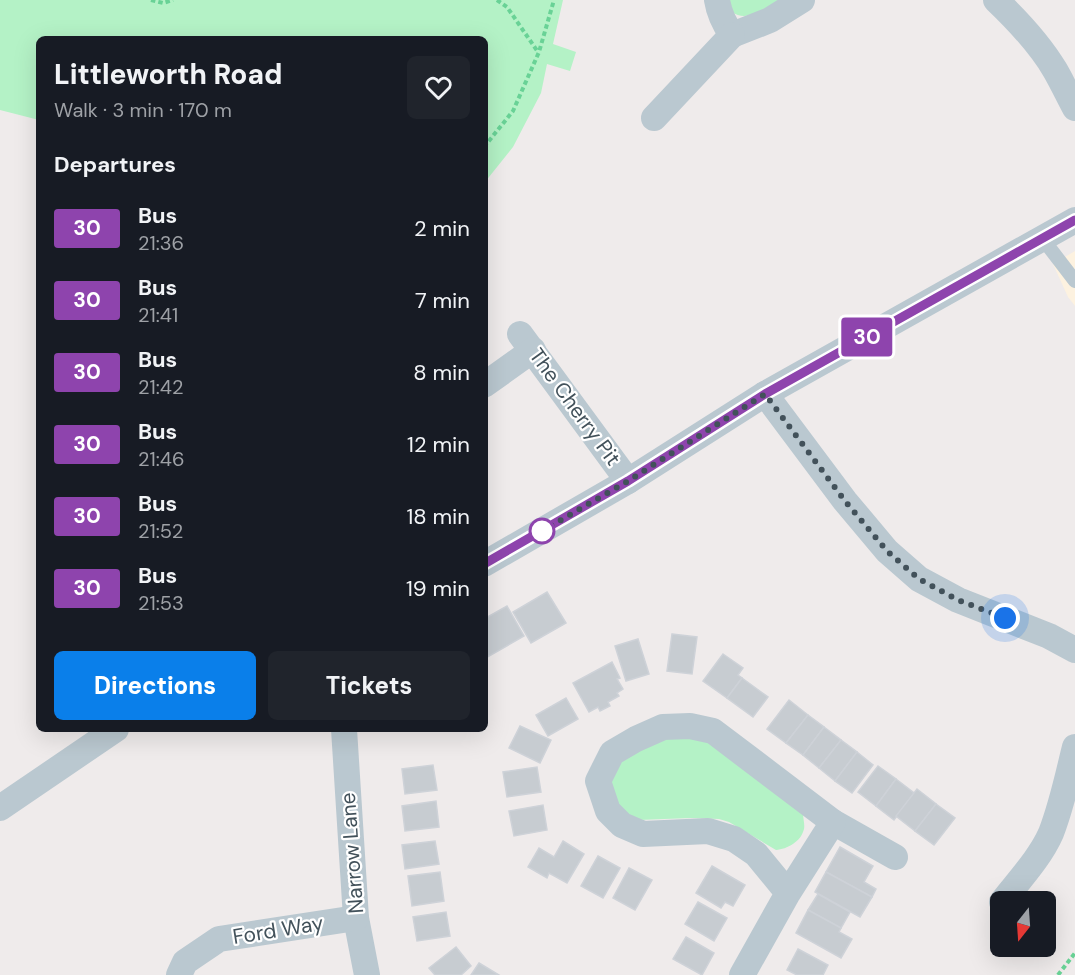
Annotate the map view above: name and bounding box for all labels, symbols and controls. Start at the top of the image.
text: Littleworth Road [54,56,282,93]
button: heart [407,56,470,119]
text: Walk · 3 min · 170 m [54,97,232,123]
text: Departures [54,150,176,179]
text: Bus [138,201,177,230]
text: 30 [73,214,101,242]
text: 2 min [414,214,470,243]
text: 21:36 [138,230,184,256]
text: Bus [138,273,177,302]
text: 30 [73,286,101,314]
text: 7 min [415,286,470,315]
text: 21:41 [138,302,178,328]
line badge: 30 [840,318,894,356]
text: 30 [853,323,881,351]
street label: The Cherry Pit [523,343,627,471]
text: Bus [138,345,177,374]
text: 30 [73,358,101,386]
text: 8 min [413,358,470,387]
text: 21:42 [138,374,183,400]
text: Bus [138,417,177,446]
text: 30 [73,430,101,458]
text: 12 min [407,430,470,459]
text: 21:46 [138,446,185,472]
text: Bus [138,489,177,518]
text: 30 [73,502,101,530]
text: 18 min [406,502,470,531]
text: 21:52 [138,518,183,544]
unlabelled marker [529,518,555,544]
text: Bus [138,561,177,590]
text: 30 [73,574,101,602]
text: 19 min [406,574,470,603]
text: 21:53 [138,590,184,616]
your location [990,603,1020,633]
button: Directions [54,651,256,720]
button: Tickets [268,651,470,720]
street label: Narrow Lane [334,791,370,914]
north arrow [990,891,1056,957]
map controls [990,891,1056,957]
street label: Ford Way [231,909,326,951]

